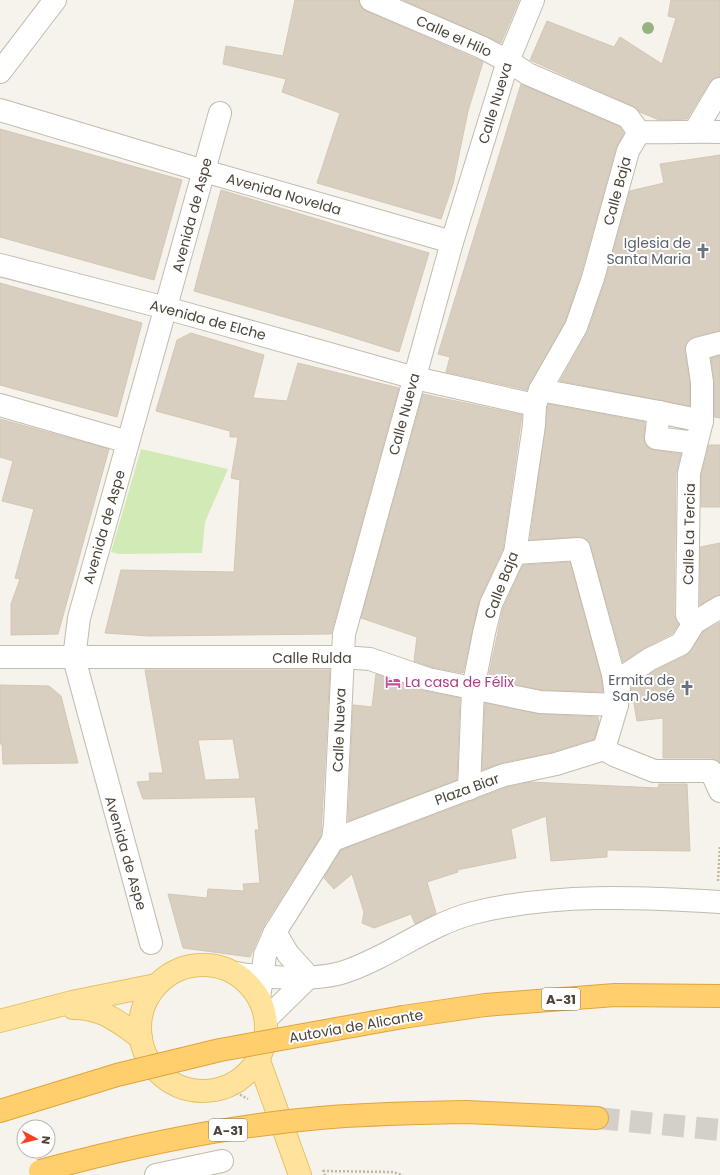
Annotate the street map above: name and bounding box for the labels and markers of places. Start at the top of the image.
place label: Iglesia de Santa Maria [606,233,691,269]
church icon: Iglesia de Santa Maria [694,242,712,260]
place label: Ermita de San José [608,670,675,706]
place label: La casa de Félix [405,672,514,692]
hotel icon: La casa de Félix [384,673,402,691]
church icon: Ermita de San José [678,679,696,697]

